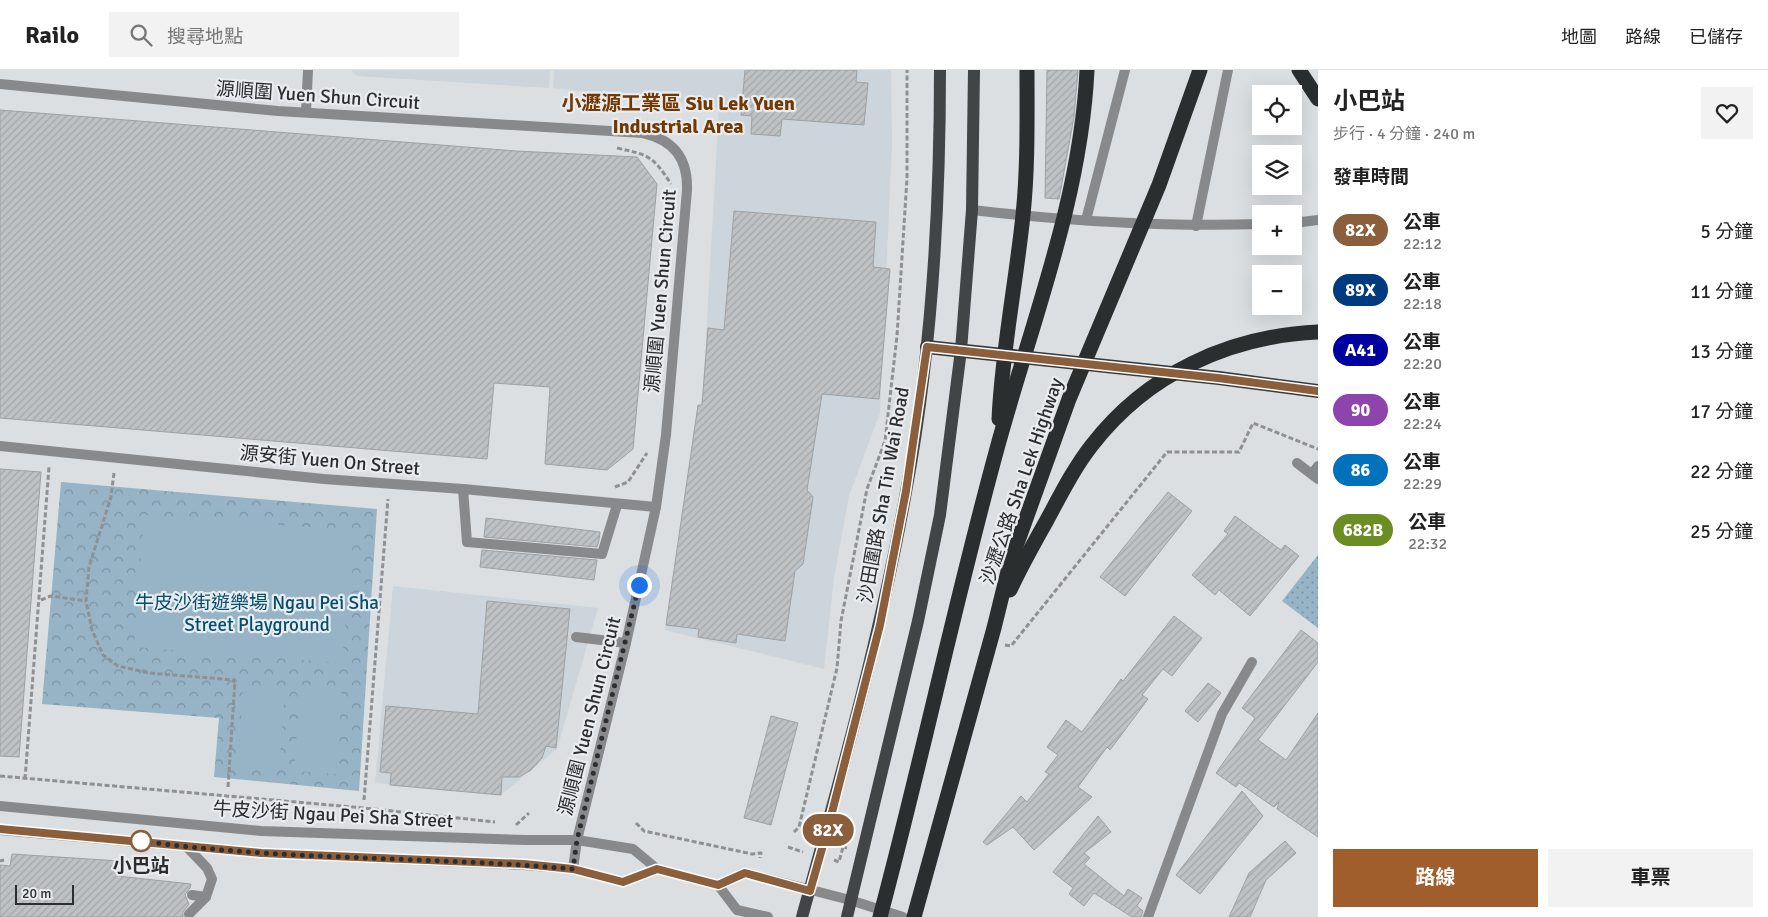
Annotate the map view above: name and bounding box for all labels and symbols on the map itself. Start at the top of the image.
street label: 源順圍 Yuen Shun Circuit [215,77,421,115]
district label: 小瀝源工業區 Siu Lek Yuen Industrial Area [561,91,795,139]
street label: 源順圍 Yuen Shun Circuit [640,188,682,394]
street label: 沙瀝公路 Sha Lek Highway [975,375,1069,588]
street label: 沙田圍路 Sha Tin Wai Road [853,385,915,605]
street label: 源安街 Yuen On Street [239,441,421,481]
your location [627,573,652,598]
park label: 牛皮沙街遊樂場 Ngau Pei Sha Street Playground [135,591,379,637]
street label: 源順圍 Yuen Shun Circuit [554,614,626,818]
street label: 牛皮沙街 Ngau Pei Sha Street [212,797,454,833]
line badge: 82X [799,814,857,846]
marker: 小巴站 [130,830,152,852]
place label: 小巴站 [112,854,170,878]
scale bar [15,882,74,905]

